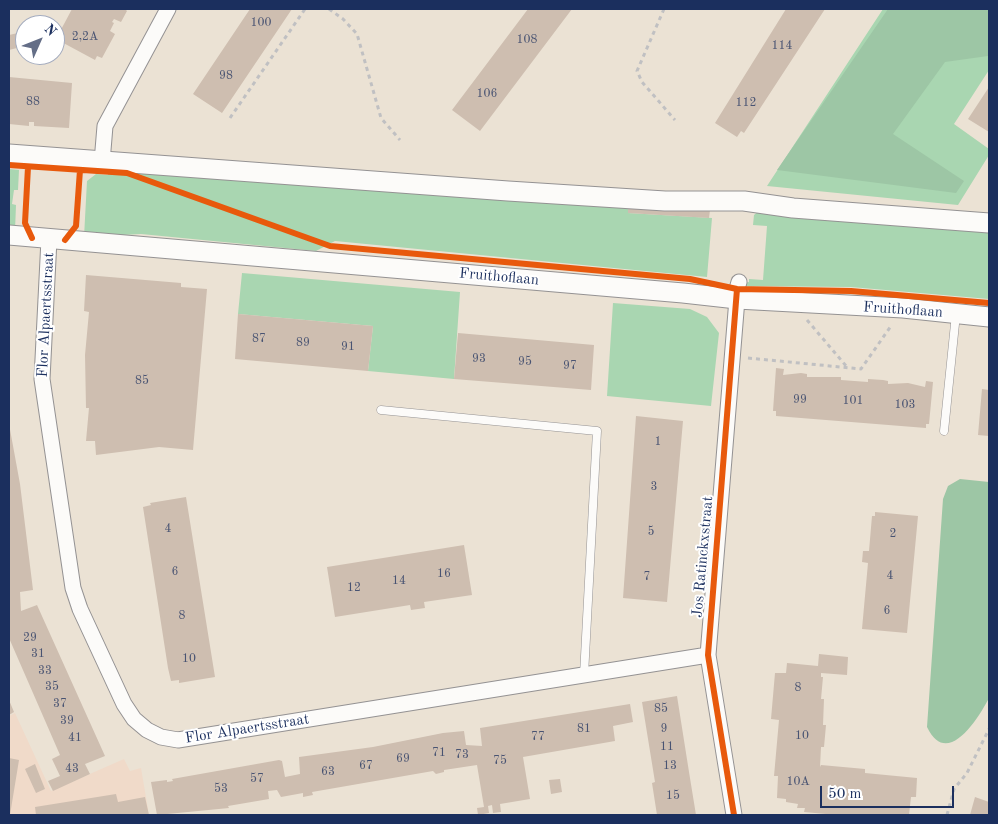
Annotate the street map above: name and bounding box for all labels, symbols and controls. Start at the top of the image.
north arrow [15,15,65,65]
house number: 100 [251,16,271,30]
text: N [41,22,59,39]
house number: 2,2A [72,30,98,44]
house number: 108 [517,33,537,47]
house number: 114 [772,39,792,53]
house number: 98 [219,69,233,83]
house number: 106 [477,87,497,101]
house number: 88 [26,95,40,109]
house number: 112 [736,96,756,110]
street label: Flor Alpaertsstraat [34,252,58,378]
street label: Fruithoflaan [458,265,540,289]
street label: Fruithoflaan [862,298,944,322]
house number: 87 [252,332,266,346]
house number: 89 [296,336,310,350]
house number: 91 [341,340,355,354]
house number: 93 [472,352,486,366]
house number: 95 [518,355,532,369]
house number: 97 [563,359,577,373]
house number: 85 [135,374,149,388]
house number: 99 [793,393,807,407]
house number: 101 [843,394,863,408]
house number: 103 [895,398,915,412]
house number: 1 [655,435,661,449]
house number: 3 [651,480,657,494]
street label: Jos Ratinckxstraat [689,495,717,619]
house number: 4 [165,522,171,536]
house number: 5 [648,525,654,539]
house number: 2 [890,527,896,541]
house number: 6 [172,565,178,579]
house number: 16 [437,567,451,581]
house number: 4 [887,569,893,583]
house number: 7 [644,570,650,584]
house number: 14 [392,574,406,588]
house number: 12 [347,581,361,595]
house number: 6 [884,604,890,618]
house number: 8 [179,609,185,623]
house number: 29 [23,631,37,645]
house number: 31 [31,647,45,661]
house number: 10 [182,652,196,666]
house number: 33 [38,664,52,678]
house number: 35 [45,680,59,694]
house number: 8 [795,681,801,695]
house number: 37 [53,697,67,711]
house number: 85 [654,702,668,716]
street label: Flor Alpaertsstraat [184,710,310,748]
house number: 39 [60,714,74,728]
house number: 81 [577,722,591,736]
house number: 9 [661,722,667,736]
house number: 10 [795,729,809,743]
house number: 77 [531,730,545,744]
house number: 41 [68,731,82,745]
house number: 11 [660,740,674,754]
house number: 71 [432,746,446,760]
house number: 73 [455,748,469,762]
house number: 69 [396,752,410,766]
house number: 75 [493,754,507,768]
house number: 67 [359,759,373,773]
house number: 13 [663,759,677,773]
house number: 43 [65,762,79,776]
house number: 63 [321,765,335,779]
house number: 57 [250,772,264,786]
house number: 10A [786,775,810,789]
scale bar [823,776,957,808]
house number: 53 [214,782,228,796]
text: 50 m [828,787,862,802]
house number: 15 [666,789,680,803]

